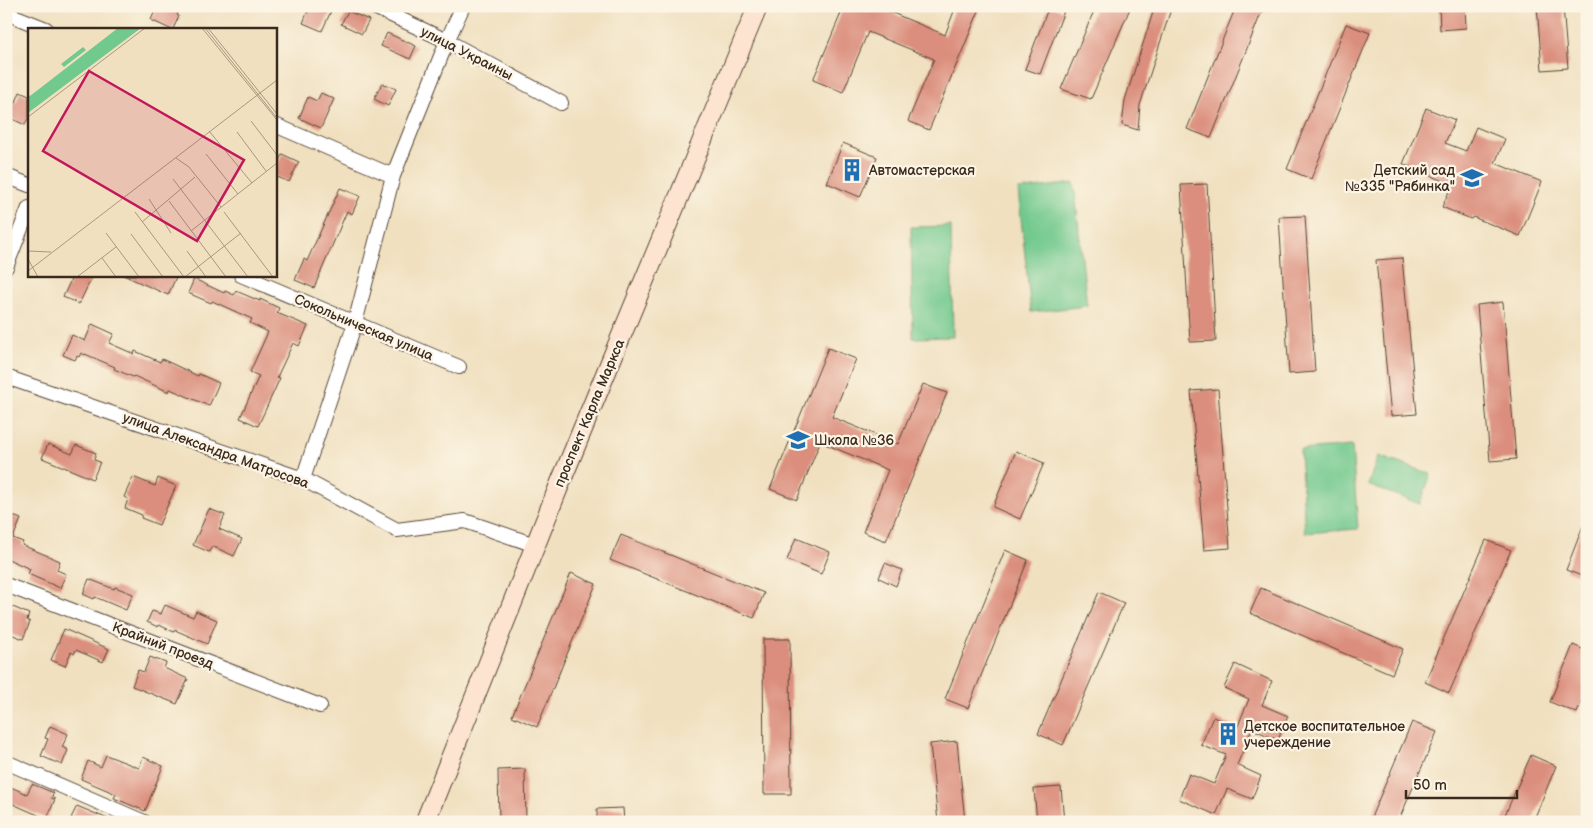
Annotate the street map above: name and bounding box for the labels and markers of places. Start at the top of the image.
building icon: Автомастерская [839,157,865,183]
place label: Автомастерская [868,162,975,179]
place label: Детский сад №335 "Рябинка" [1345,162,1455,195]
school or university icon: Детский сад №335 "Рябинка" [1459,165,1485,191]
school or university icon: Школа №36 [785,427,811,453]
place label: Школа №36 [814,432,895,449]
place label: Детское воспитательное учереждение [1244,718,1405,751]
building icon: Детское воспитательное учереждение [1215,721,1241,747]

